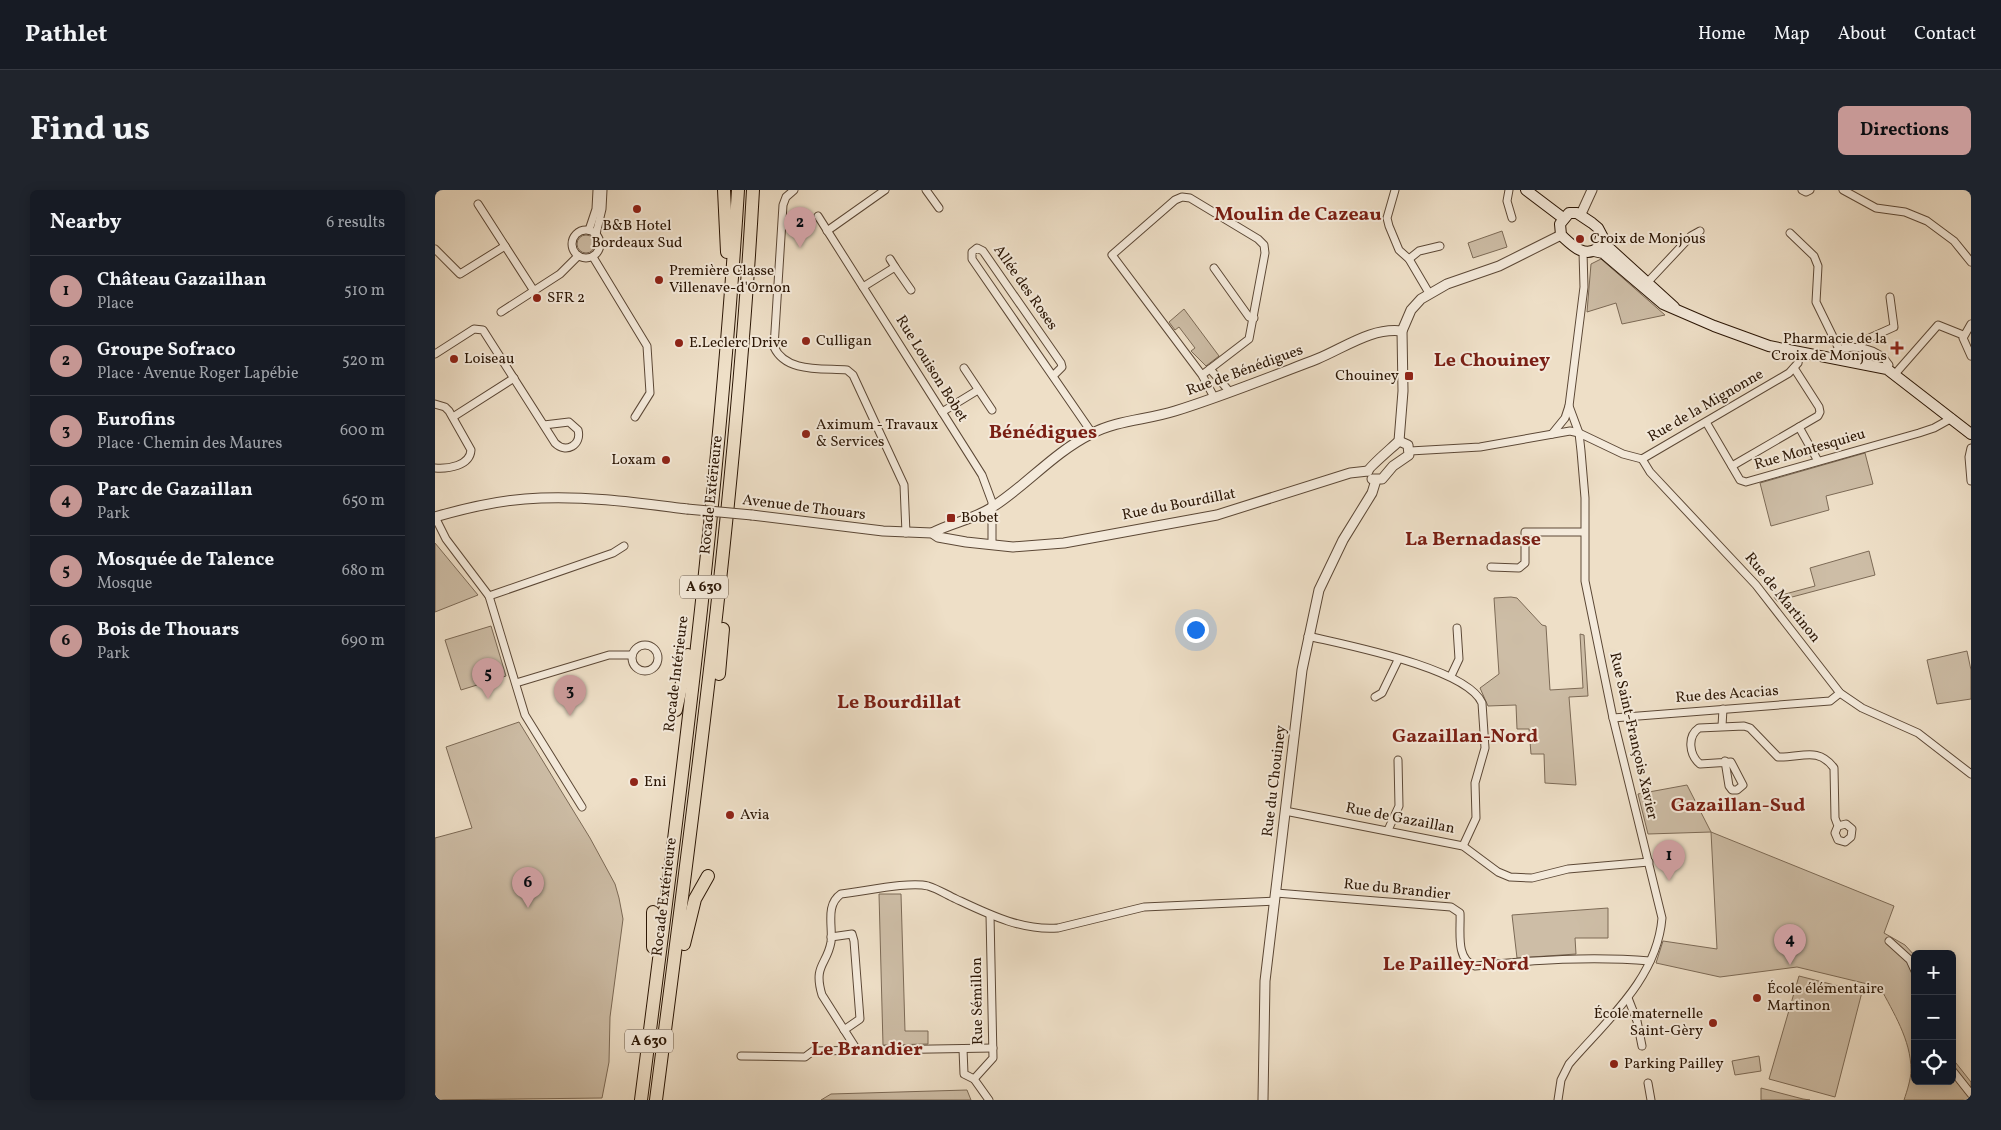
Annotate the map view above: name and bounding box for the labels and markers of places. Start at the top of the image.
marker: B&B Hotel Bordeaux Sud [631,203,643,215]
pin: 2 [784,207,816,248]
place label: B&B Hotel Bordeaux Sud [591,216,683,254]
place label: Croix de Monjous [1590,229,1706,250]
marker: Croix de Monjous [1574,233,1586,245]
place label: Première Classe Villenave-d'Ornon [669,261,791,299]
marker: Première Classe Villenave-d'Ornon [653,274,665,286]
place label: SFR 2 [547,288,585,309]
marker: SFR 2 [531,292,543,304]
place label: Pharmacie de la Croix de Monjous [1771,329,1887,367]
place label: Culligan [816,331,872,352]
place label: E.Leclerc Drive [689,333,788,354]
marker: Culligan [800,335,812,347]
marker: E.Leclerc Drive [673,337,685,349]
marker: Pharmacie de la Croix de Monjous [1891,342,1903,354]
place label: Loiseau [464,349,514,370]
marker: Loiseau [448,353,460,365]
place label: Chouiney [1335,366,1399,387]
marker: Chouiney [1403,370,1415,382]
place label: Aximum - Travaux & Services [816,415,938,453]
marker: Aximum - Travaux & Services [800,428,812,440]
place label: Loxam [611,450,656,471]
marker: Loxam [660,454,672,466]
place label: Bobet [961,508,999,529]
marker: Bobet [945,512,957,524]
pin: 5 [472,658,504,699]
pin: 3 [554,675,586,716]
place label: Eni [644,772,667,793]
marker: Eni [628,776,640,788]
place label: Avia [740,805,770,826]
marker: Avia [724,809,736,821]
pin: 1 [1653,840,1685,881]
pin: 6 [512,867,544,908]
pin: 4 [1774,924,1806,965]
place label: École élémentaire Martinon [1767,979,1884,1017]
marker: École élémentaire Martinon [1751,992,1763,1004]
place label: École maternelle Saint-Gèry [1594,1004,1703,1042]
marker: École maternelle Saint-Gèry [1707,1017,1719,1029]
place label: Parking Pailley [1624,1054,1724,1075]
marker: Parking Pailley [1608,1058,1620,1070]

